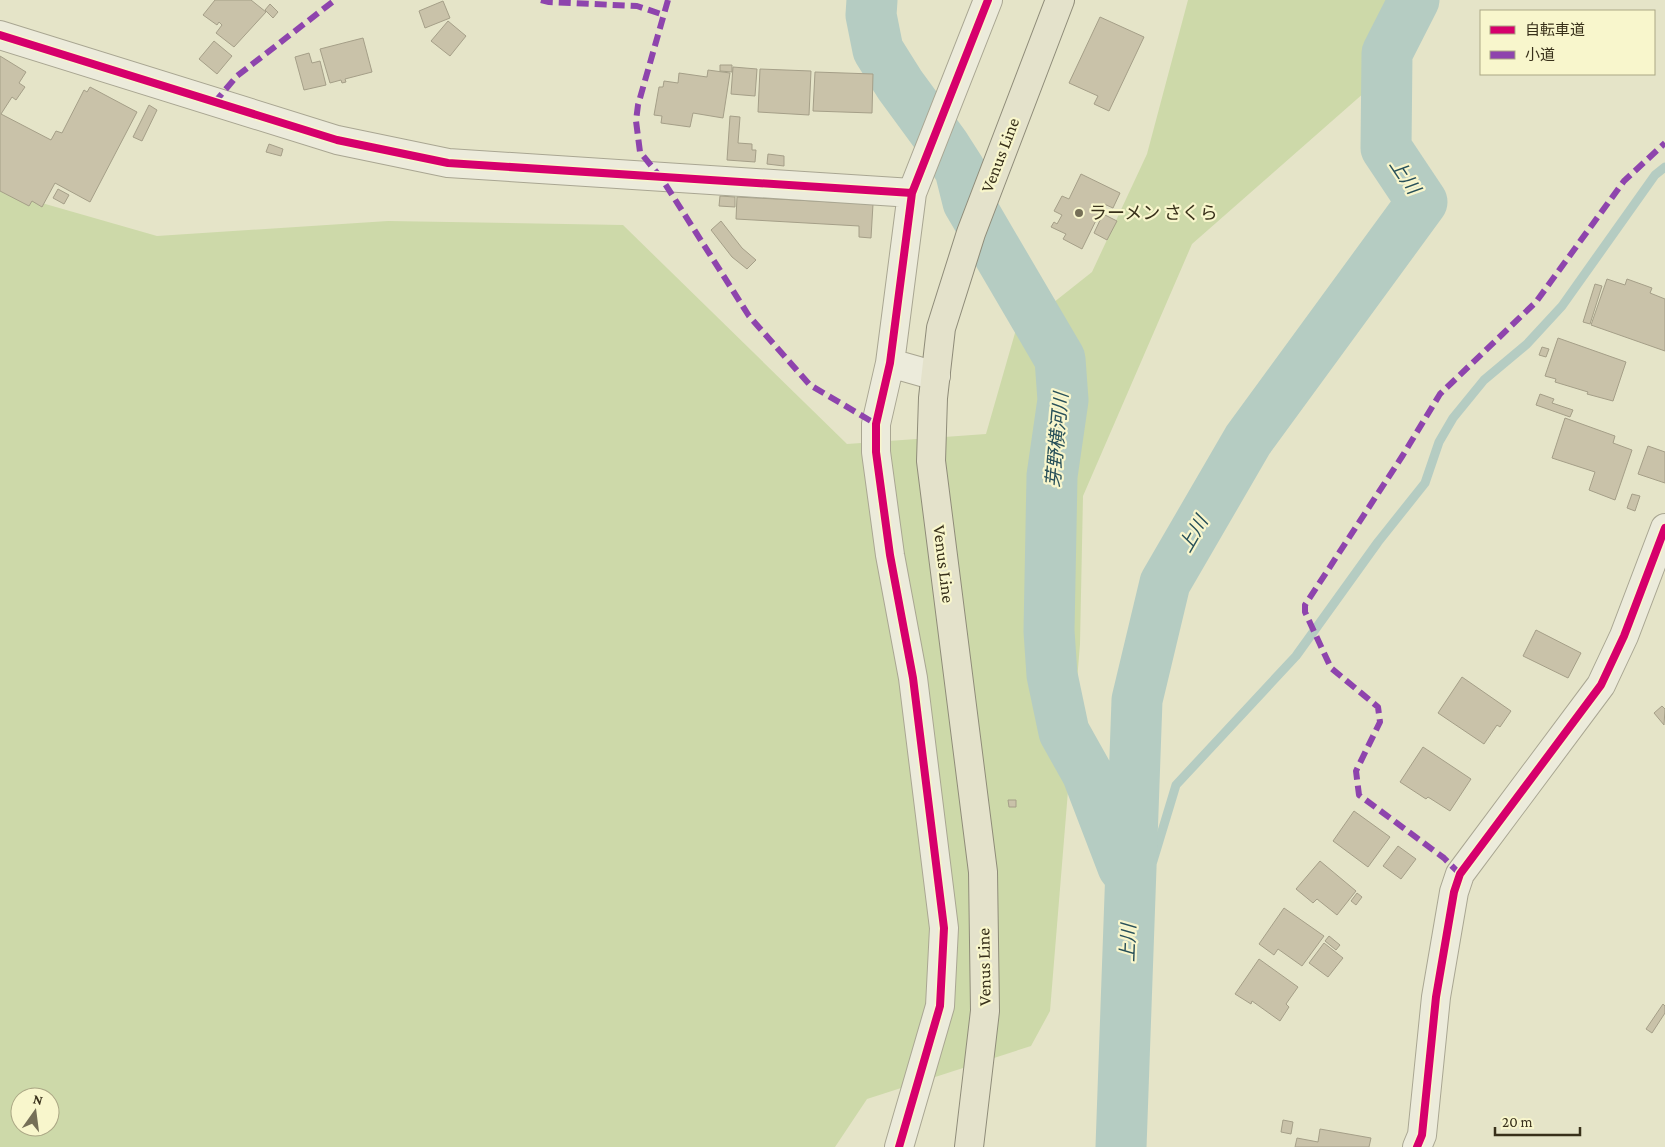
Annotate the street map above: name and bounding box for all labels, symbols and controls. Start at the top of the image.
legend [1480,10,1655,75]
text: 自転車道 [1525,22,1585,38]
text: 小道 [1525,47,1555,63]
street label: Venus Line [977,115,1023,195]
water label: 上川 [1386,154,1425,199]
place label: ラーメン さくら [1089,203,1218,223]
marker: ラーメン さくら [1073,207,1085,219]
water label: 芽野横河川 [1042,390,1072,488]
water label: 上川 [1174,511,1213,556]
street label: Venus Line [929,524,959,604]
water label: 上川 [1117,922,1139,962]
street label: Venus Line [973,928,995,1006]
north arrow [10,1087,60,1137]
text: N [32,1090,45,1108]
scale bar [1495,1104,1580,1136]
text: 20 m [1502,1114,1533,1130]

